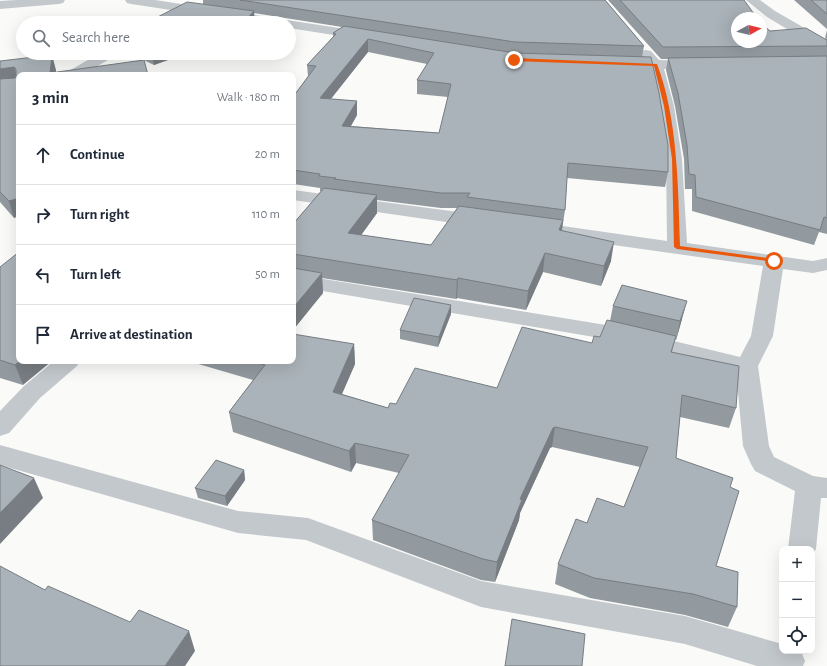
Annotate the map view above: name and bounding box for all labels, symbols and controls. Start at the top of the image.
north arrow [731,12,767,48]
search box [16,16,296,60]
icon: search [30,27,52,49]
text: Search here [62,30,130,45]
route end [505,51,523,69]
text: 3 min [32,89,69,106]
text: Walk · 180 m [217,91,280,104]
icon: ahead [32,144,54,166]
text: Continue [70,147,125,162]
text: 20 m [255,148,280,161]
icon: right [32,204,54,226]
text: Turn right [70,207,129,222]
text: 110 m [252,208,280,221]
route start [765,252,783,270]
icon: left [32,264,54,286]
text: Turn left [70,267,121,282]
text: 50 m [255,268,280,281]
icon: arrive [32,324,54,346]
text: Arrive at destination [70,327,193,342]
map controls [779,546,815,654]
button: + [779,546,815,582]
button: − [779,582,815,618]
button: locate [779,618,815,654]

